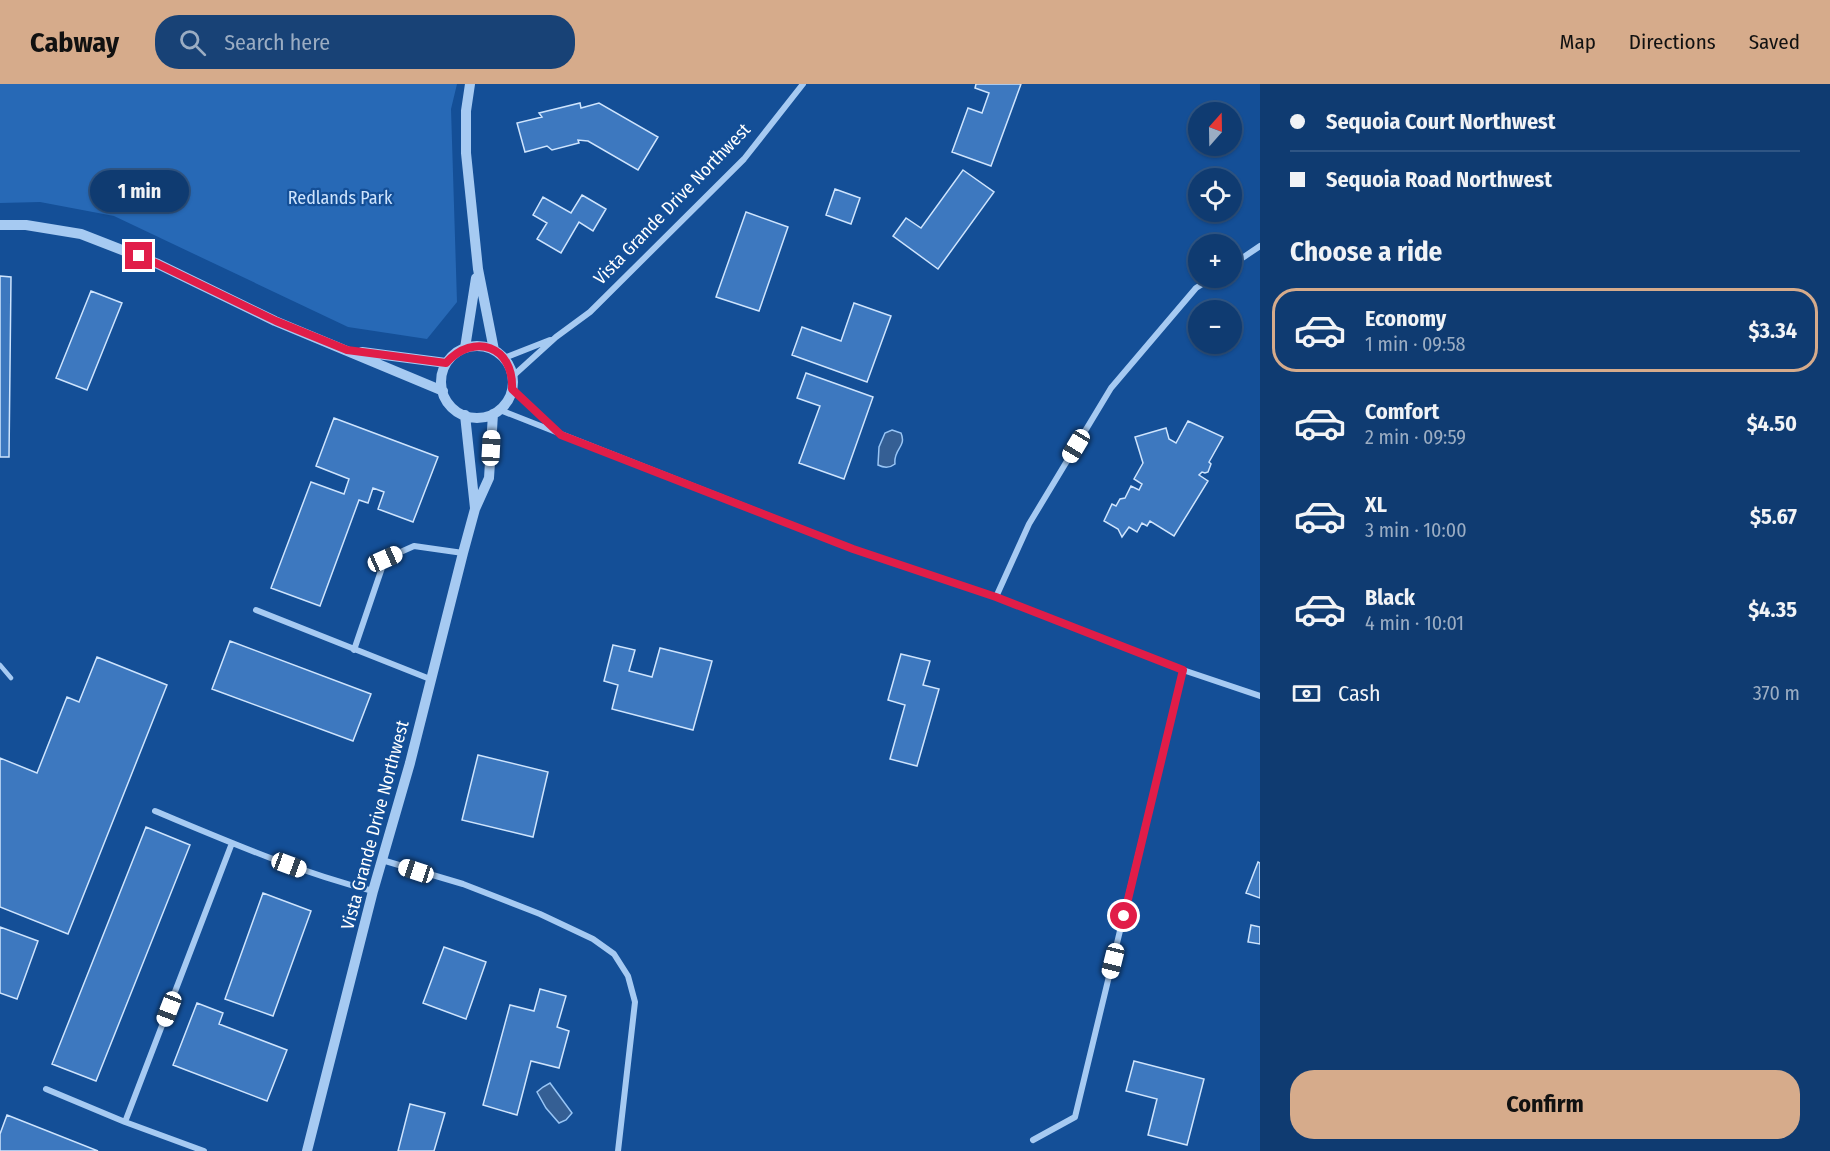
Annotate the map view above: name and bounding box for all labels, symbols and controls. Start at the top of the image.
search box [155,15,575,69]
text: Cabway [30,26,119,59]
icon: search [176,26,209,59]
text: Search here [224,29,330,56]
text: Map [1559,29,1596,55]
text: Directions [1629,29,1716,55]
text: Saved [1749,29,1800,55]
north arrow [1188,102,1242,156]
map controls [1188,102,1242,354]
text: Sequoia Court Northwest [1326,108,1555,135]
street label: Vista Grande Drive Northwest [589,119,755,289]
text: Sequoia Road Northwest [1326,166,1552,193]
button: locate [1188,168,1242,222]
callout: 1 min [90,169,188,211]
text: 1 min [118,179,161,203]
park label: Redlands Park [288,187,393,209]
button: + [1188,234,1242,288]
text: Choose a ride [1290,236,1442,268]
route end [125,242,152,269]
button: − [1188,300,1242,354]
icon: car [1293,303,1347,357]
text: Economy [1365,305,1446,332]
text: $3.34 [1749,317,1797,344]
text: 1 min · 09:58 [1365,332,1466,356]
icon: car [1293,396,1347,450]
text: Comfort [1365,398,1439,425]
text: $4.50 [1747,410,1797,437]
text: 2 min · 09:59 [1365,425,1466,449]
car [1059,426,1093,466]
car [481,430,501,466]
icon: car [1293,489,1347,543]
text: XL [1365,491,1387,518]
text: $5.67 [1750,503,1797,530]
text: 3 min · 10:00 [1365,518,1467,542]
car [365,543,405,575]
icon: car [1293,582,1347,636]
text: Black [1365,584,1415,611]
text: $4.35 [1748,596,1797,623]
text: 4 min · 10:01 [1365,611,1464,635]
icon: cash [1290,677,1323,710]
text: Cash [1338,680,1381,707]
text: 370 m [1753,681,1800,705]
street label: Vista Grande Drive Northwest [336,718,414,932]
car [269,850,309,880]
car [396,857,436,885]
route start [1110,902,1137,929]
car [1100,941,1126,981]
car [154,989,184,1029]
button: Confirm [1290,1070,1800,1139]

